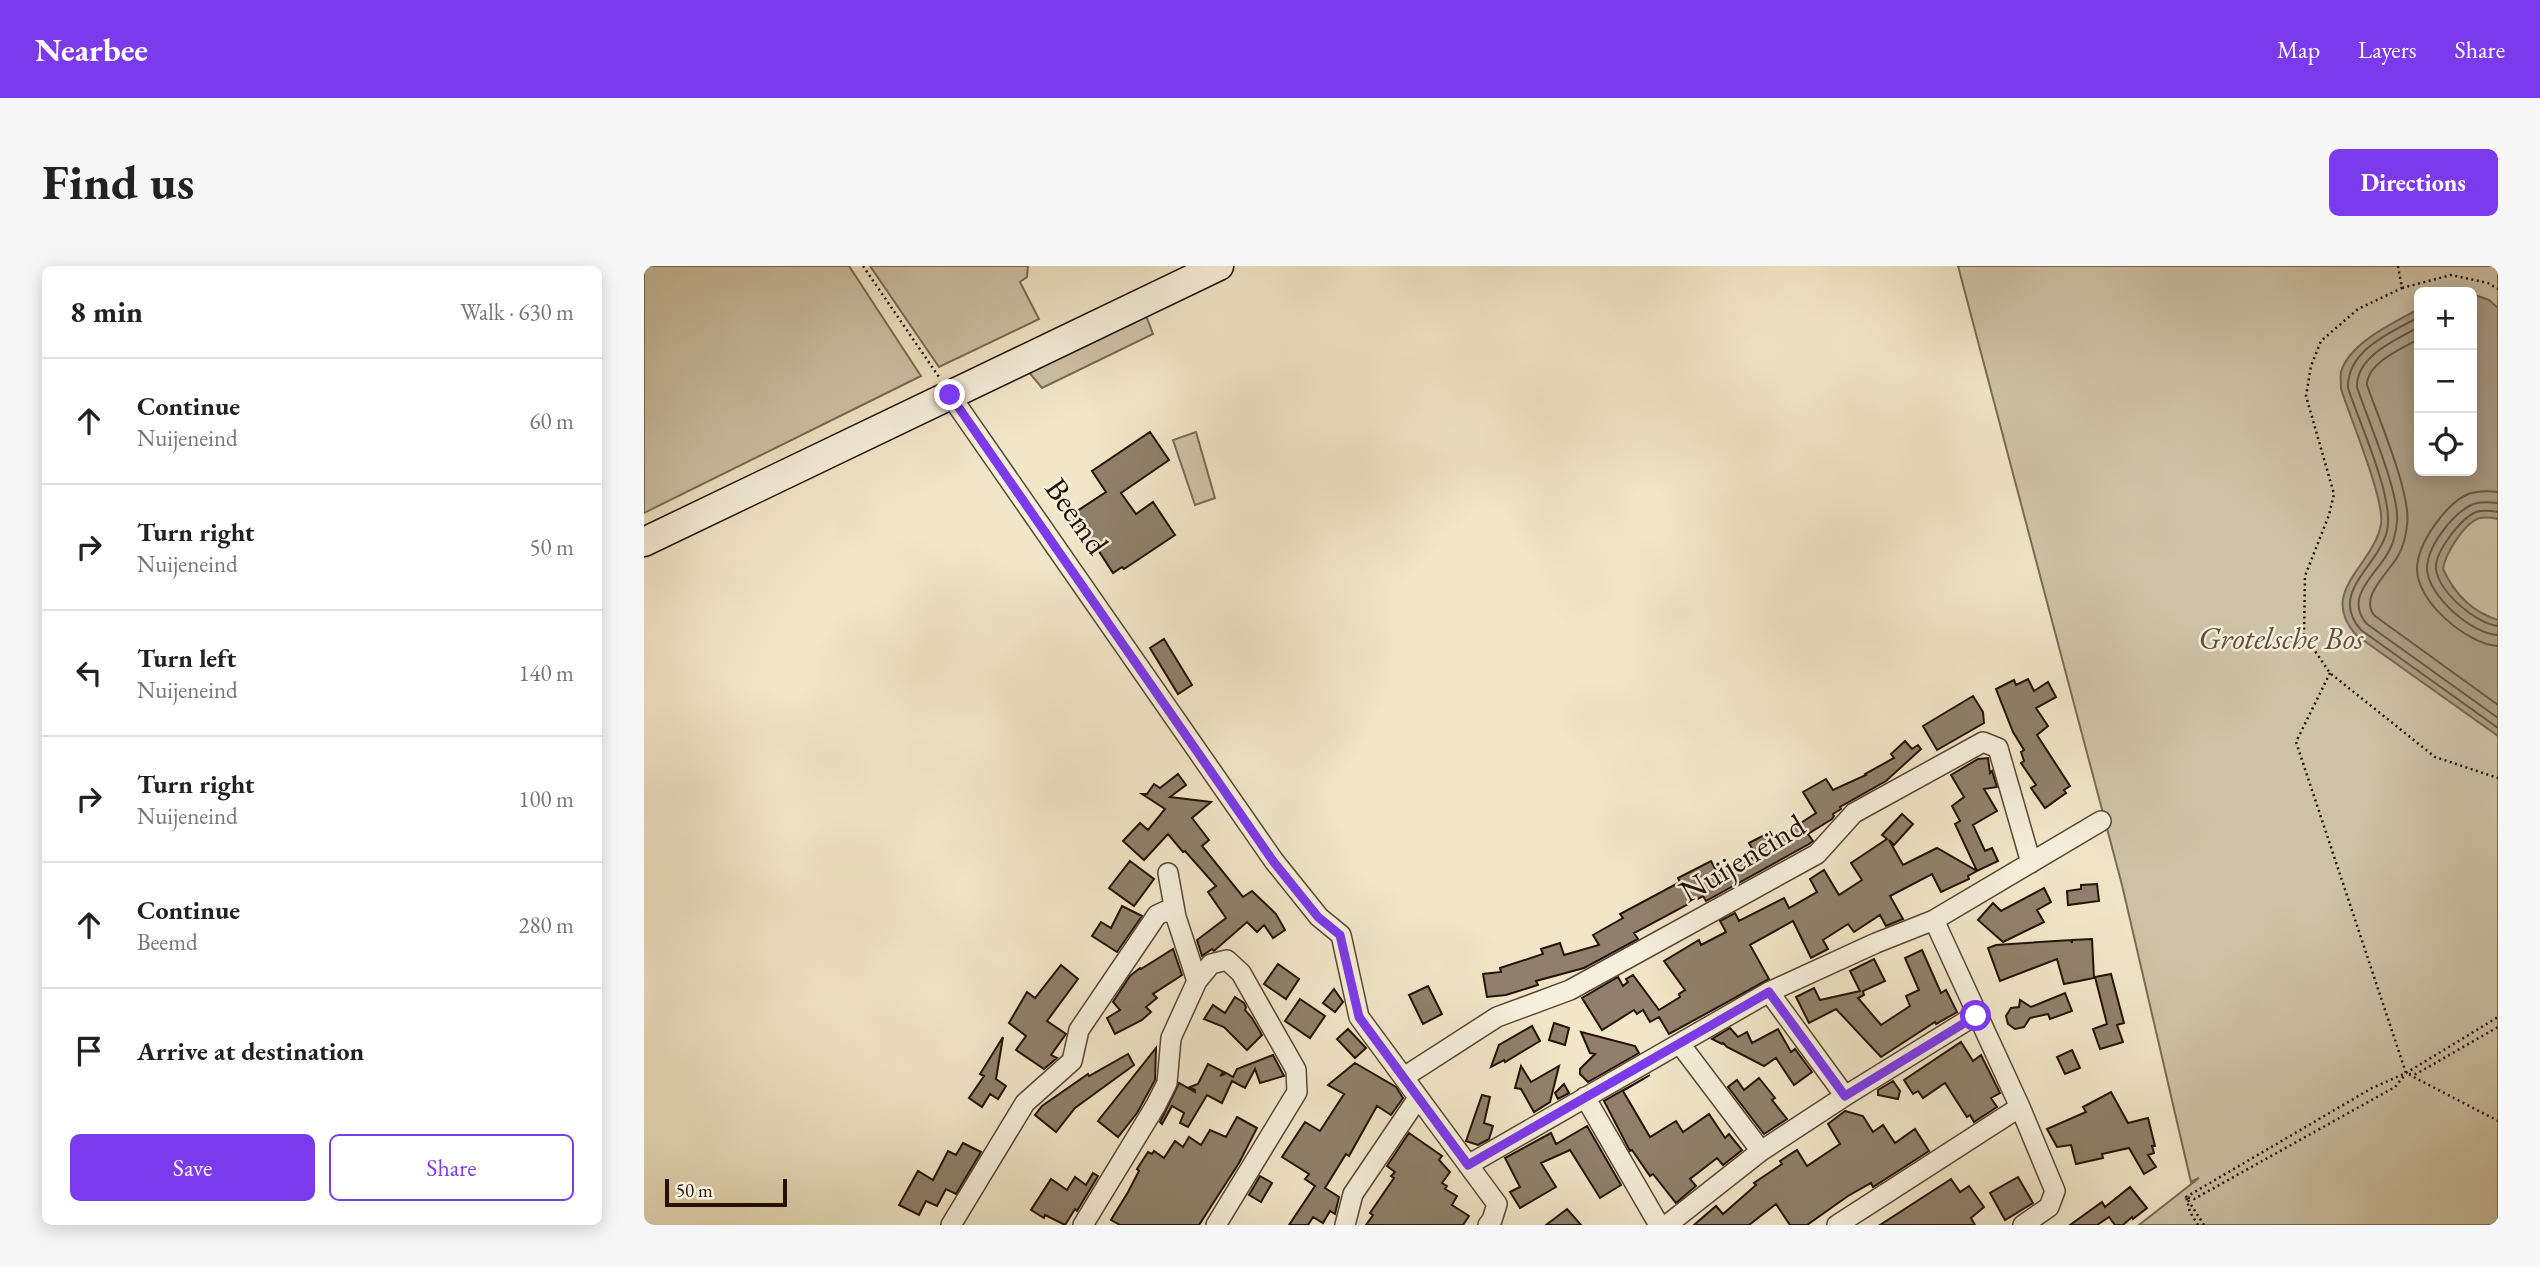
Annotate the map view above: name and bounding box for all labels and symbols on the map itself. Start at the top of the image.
route end [934,379,965,410]
street label: Beemd [1036,469,1119,563]
park label: Grotelsche Bos [2198,617,2364,659]
street label: Nuijeneind [1671,804,1814,912]
route start [1960,1000,1991,1031]
scale bar [665,1176,788,1208]

